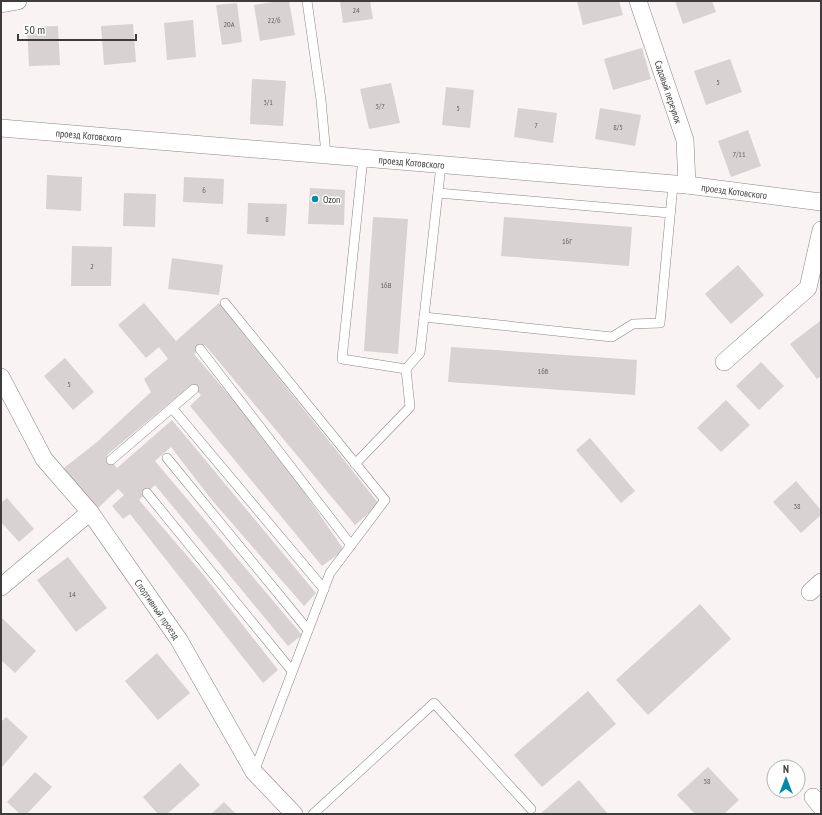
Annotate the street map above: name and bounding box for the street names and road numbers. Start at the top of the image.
street label: Садовый переулок [652,59,685,126]
street label: проезд Котовского [55,127,122,145]
street label: проезд Котовского [378,153,445,172]
street label: проезд Котовского [701,181,768,202]
street label: Спортивный проезд [132,577,183,642]

